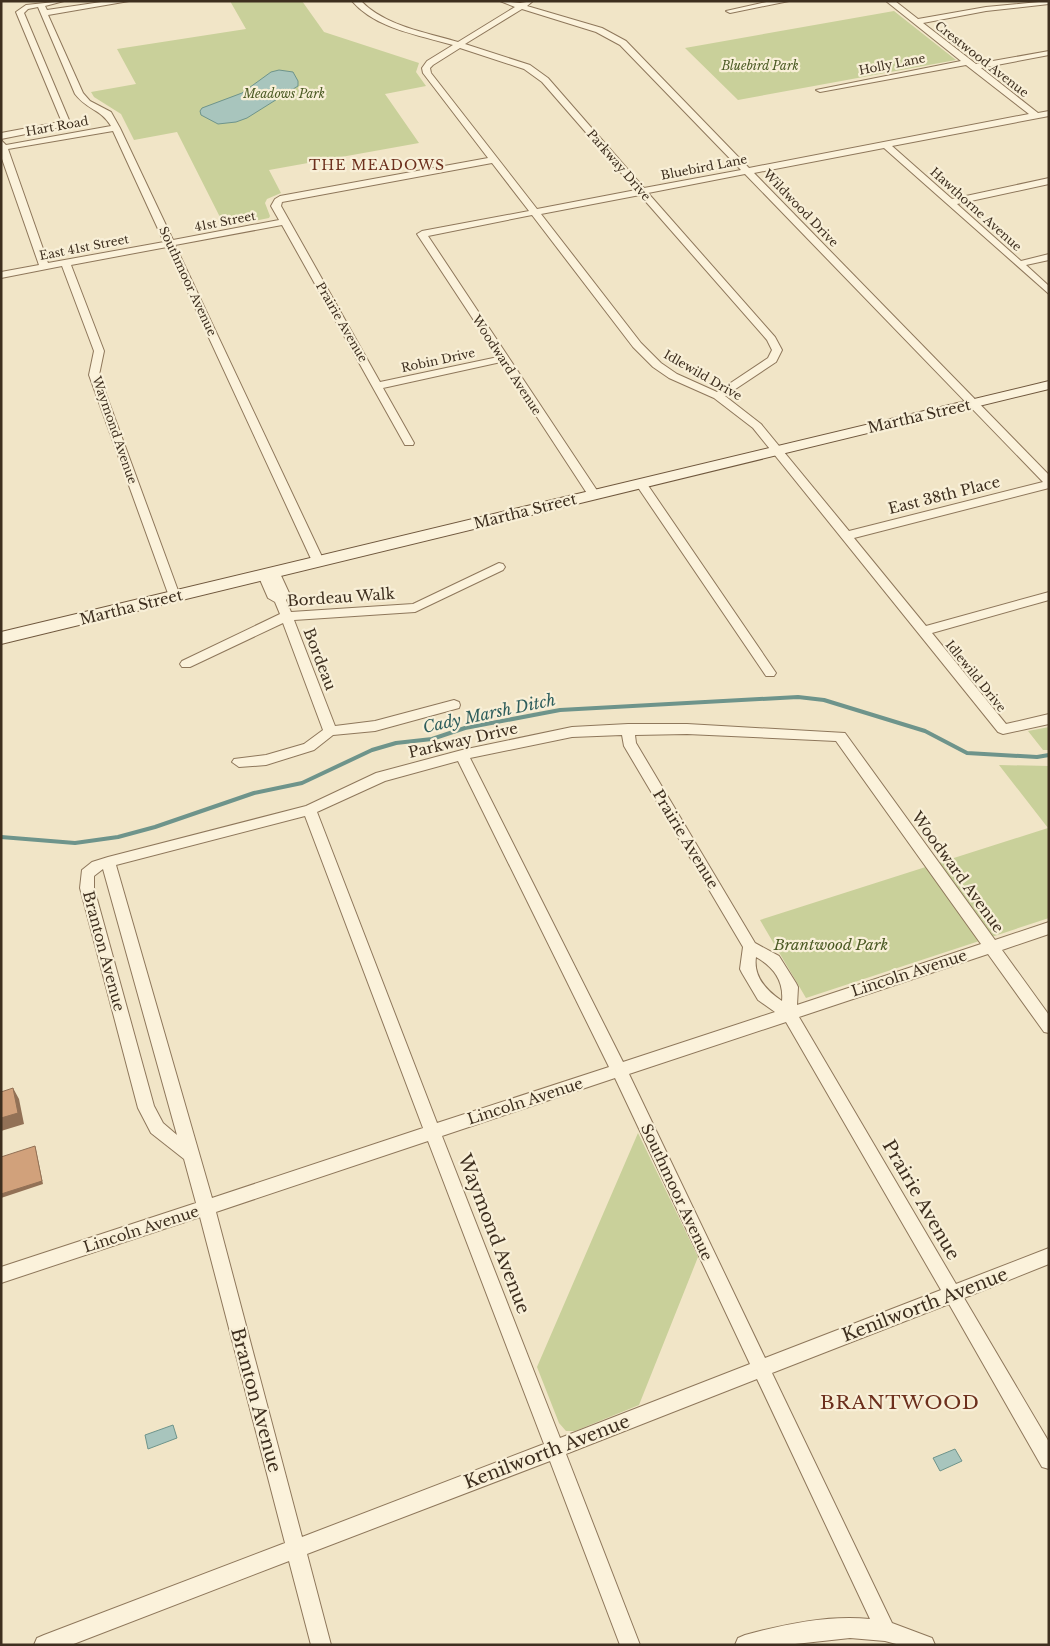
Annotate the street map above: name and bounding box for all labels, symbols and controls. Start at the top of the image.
street label: Crestwood Avenue [932,18,1032,100]
street label: Holly Lane [857,50,927,78]
park label: Bluebird Park [720,58,799,73]
park label: Meadows Park [242,86,325,101]
street label: Hart Road [24,113,90,139]
street label: Parkway Drive [584,126,654,204]
street label: Bluebird Lane [660,151,749,183]
district label: THE MEADOWS [309,156,445,174]
street label: Hawthorne Avenue [927,164,1025,254]
street label: Wildwood Drive [760,166,842,250]
street label: 41st Street [193,208,257,234]
street label: Southmoor Avenue [156,224,220,338]
street label: East 41st Street [38,231,130,263]
street label: Prairie Avenue [313,279,371,365]
street label: Woodward Avenue [469,311,545,418]
street label: Robin Drive [400,345,476,375]
street label: Idlewild Drive [661,347,745,403]
street label: Waymond Avenue [89,373,141,486]
street label: Martha Street [866,395,973,437]
street label: East 38th Place [886,472,1002,518]
street label: Martha Street [472,489,579,533]
street label: Bordeau Walk [287,584,396,610]
street label: Martha Street [78,585,185,629]
street label: Bordeau [299,625,341,693]
street label: Idlewild Drive [943,637,1009,715]
water label: Cady Marsh Ditch [421,689,557,737]
street label: Parkway Drive [406,718,520,762]
street label: Prairie Avenue [649,786,723,892]
street label: Woodward Avenue [907,807,1008,936]
street label: Branton Avenue [79,889,129,1013]
park label: Brantwood Park [773,935,888,954]
street label: Lincoln Avenue [849,945,969,1001]
street label: Lincoln Avenue [465,1073,585,1129]
street label: Southmoor Avenue [637,1121,717,1263]
street label: Prairie Avenue [878,1136,964,1264]
street label: Waymond Avenue [453,1150,535,1317]
street label: Lincoln Avenue [81,1201,201,1257]
street label: Kenilworth Avenue [839,1263,1011,1347]
street label: Branton Avenue [226,1325,286,1475]
district label: BRANTWOOD [820,1391,980,1414]
street label: Kenilworth Avenue [461,1410,633,1494]

